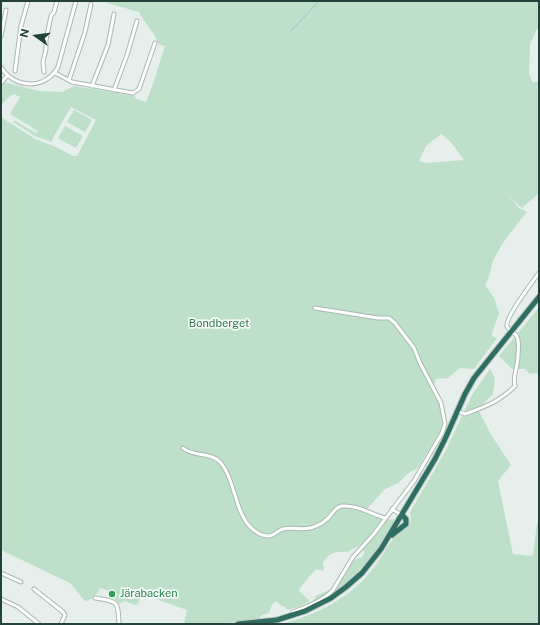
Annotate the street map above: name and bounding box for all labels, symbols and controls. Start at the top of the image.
north arrow [16,16,56,56]
text: N [17,27,31,39]
park label: Bondberget [189,317,249,331]
place label: Järabacken [120,587,178,601]
marker: Järabacken [107,589,117,599]

